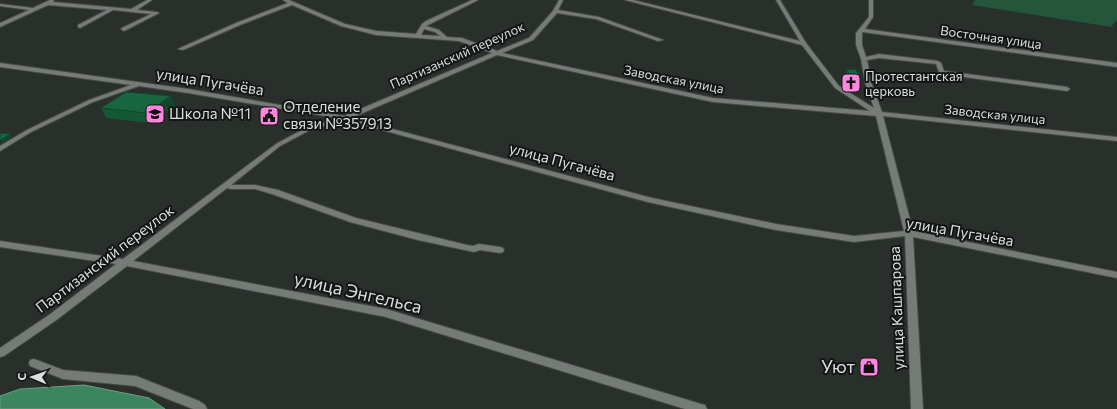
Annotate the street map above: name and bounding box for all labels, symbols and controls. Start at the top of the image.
street label: Партизанский переулок [387,18,527,92]
street label: Восточная улица [939,22,1043,52]
street label: Заводская улица [623,61,725,97]
street label: улица Пугачёва [155,64,265,98]
place label: Протестантская церковь [865,68,963,99]
church icon: Протестантская церковь [840,72,862,94]
place label: Отделение связи №357913 [283,97,392,132]
street label: Заводская улица [944,101,1046,127]
school or university icon: Школа №11 [144,103,166,125]
place label: Школа №11 [169,104,251,122]
public building icon: Отделение связи №357913 [258,105,280,127]
street label: улица Пугачёва [507,138,617,184]
street label: Партизанский переулок [32,200,177,316]
street label: улица Пугачёва [905,213,1015,249]
street label: улица Кашпарова [885,246,907,370]
street label: улица Энгельса [292,267,424,317]
place label: Уют [821,355,856,377]
shop icon: Уют [858,356,880,378]
north arrow [12,357,52,397]
text: С [15,372,28,381]

